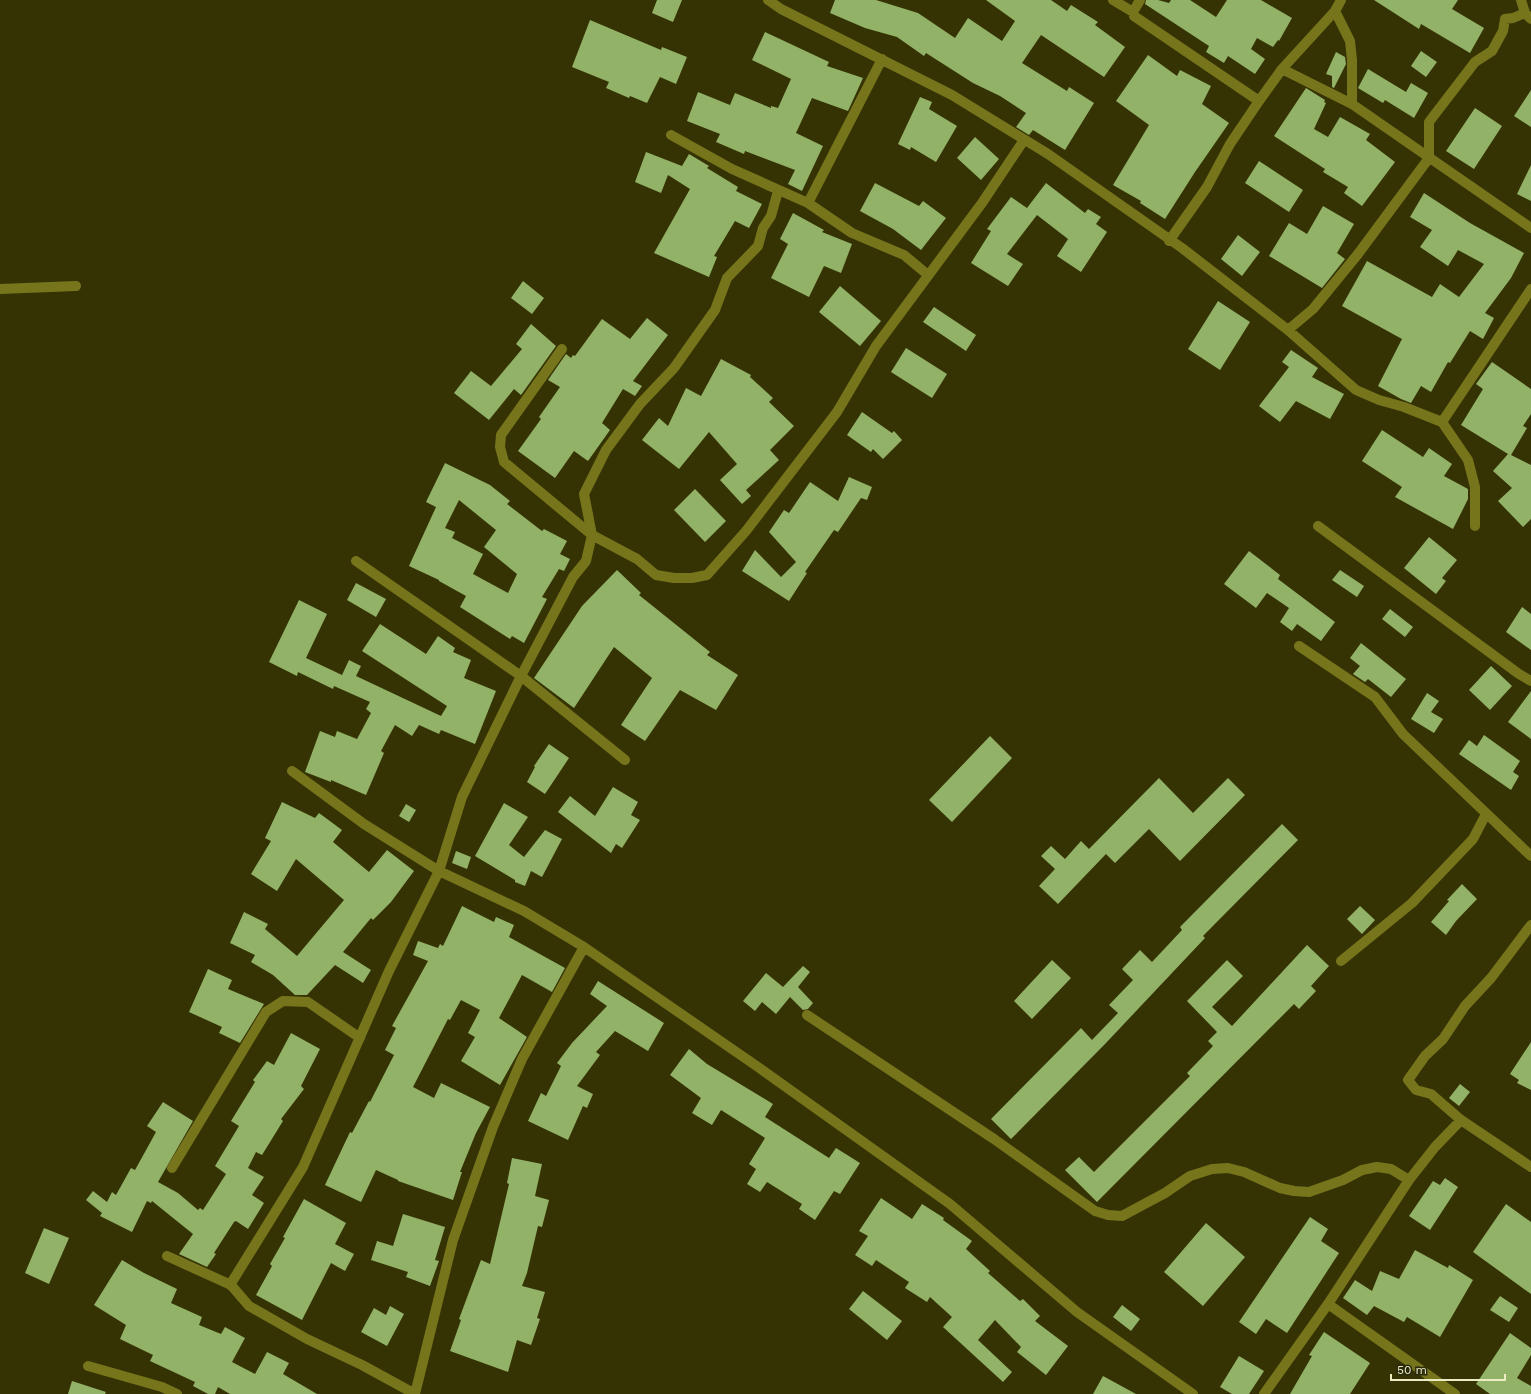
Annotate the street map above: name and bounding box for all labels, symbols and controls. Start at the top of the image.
scale bar [1391,1356,1505,1382]
text: 50 m [1397,1363,1427,1377]

